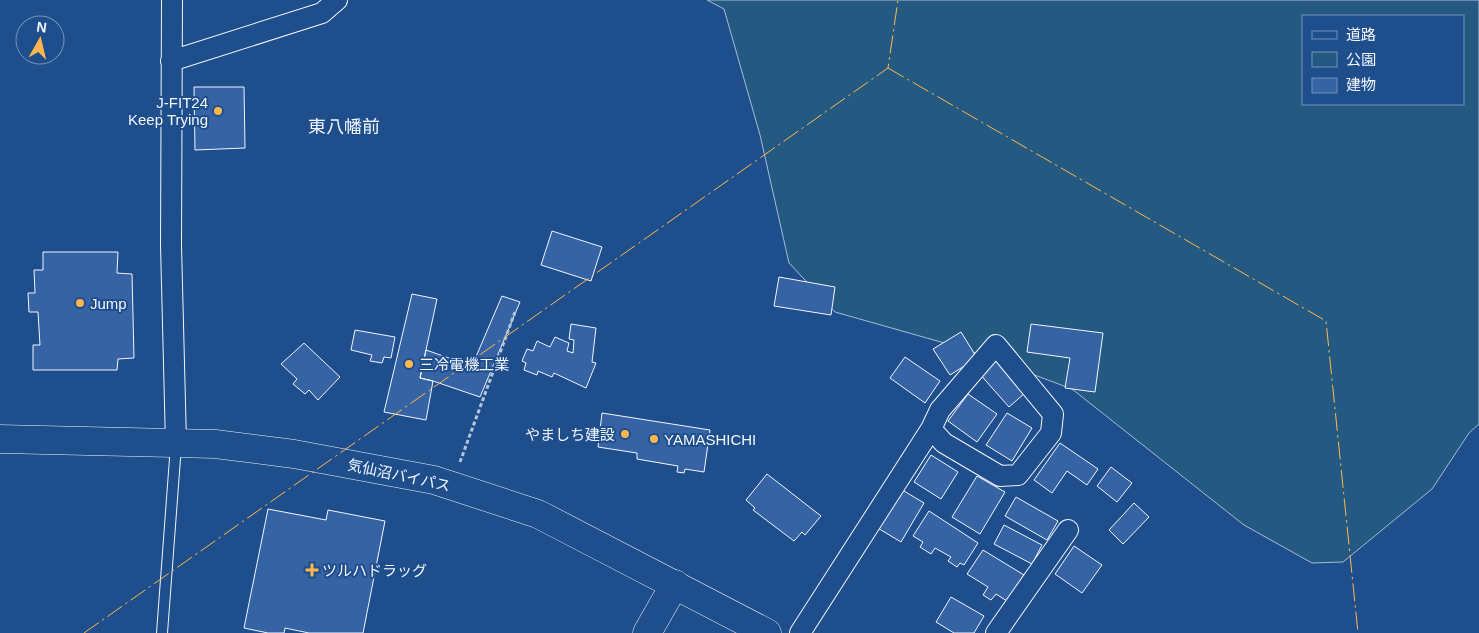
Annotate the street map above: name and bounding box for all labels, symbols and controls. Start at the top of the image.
north arrow [15,15,65,65]
legend [1302,15,1464,105]
text: N [36,18,48,36]
text: 道路 [1346,26,1376,43]
text: 公園 [1346,51,1376,68]
text: 建物 [1346,76,1376,93]
place label: J-FIT24 Keep Trying [128,94,208,128]
marker: J-FIT24 Keep Trying [212,105,224,117]
district label: 東八幡前 [308,117,380,137]
place label: Jump [90,295,127,312]
marker: Jump [74,297,86,309]
place label: 三冷電機工業 [419,356,509,373]
marker: 三冷電機工業 [403,358,415,370]
place label: やましち建設 [525,426,615,443]
marker: やましち建設 [619,428,631,440]
place label: YAMASHICHI [664,431,756,448]
marker: YAMASHICHI [648,433,660,445]
street label: 気仙沼バイパス [346,456,452,494]
place label: ツルハドラッグ [322,562,427,579]
marker: ツルハドラッグ [306,564,318,576]

